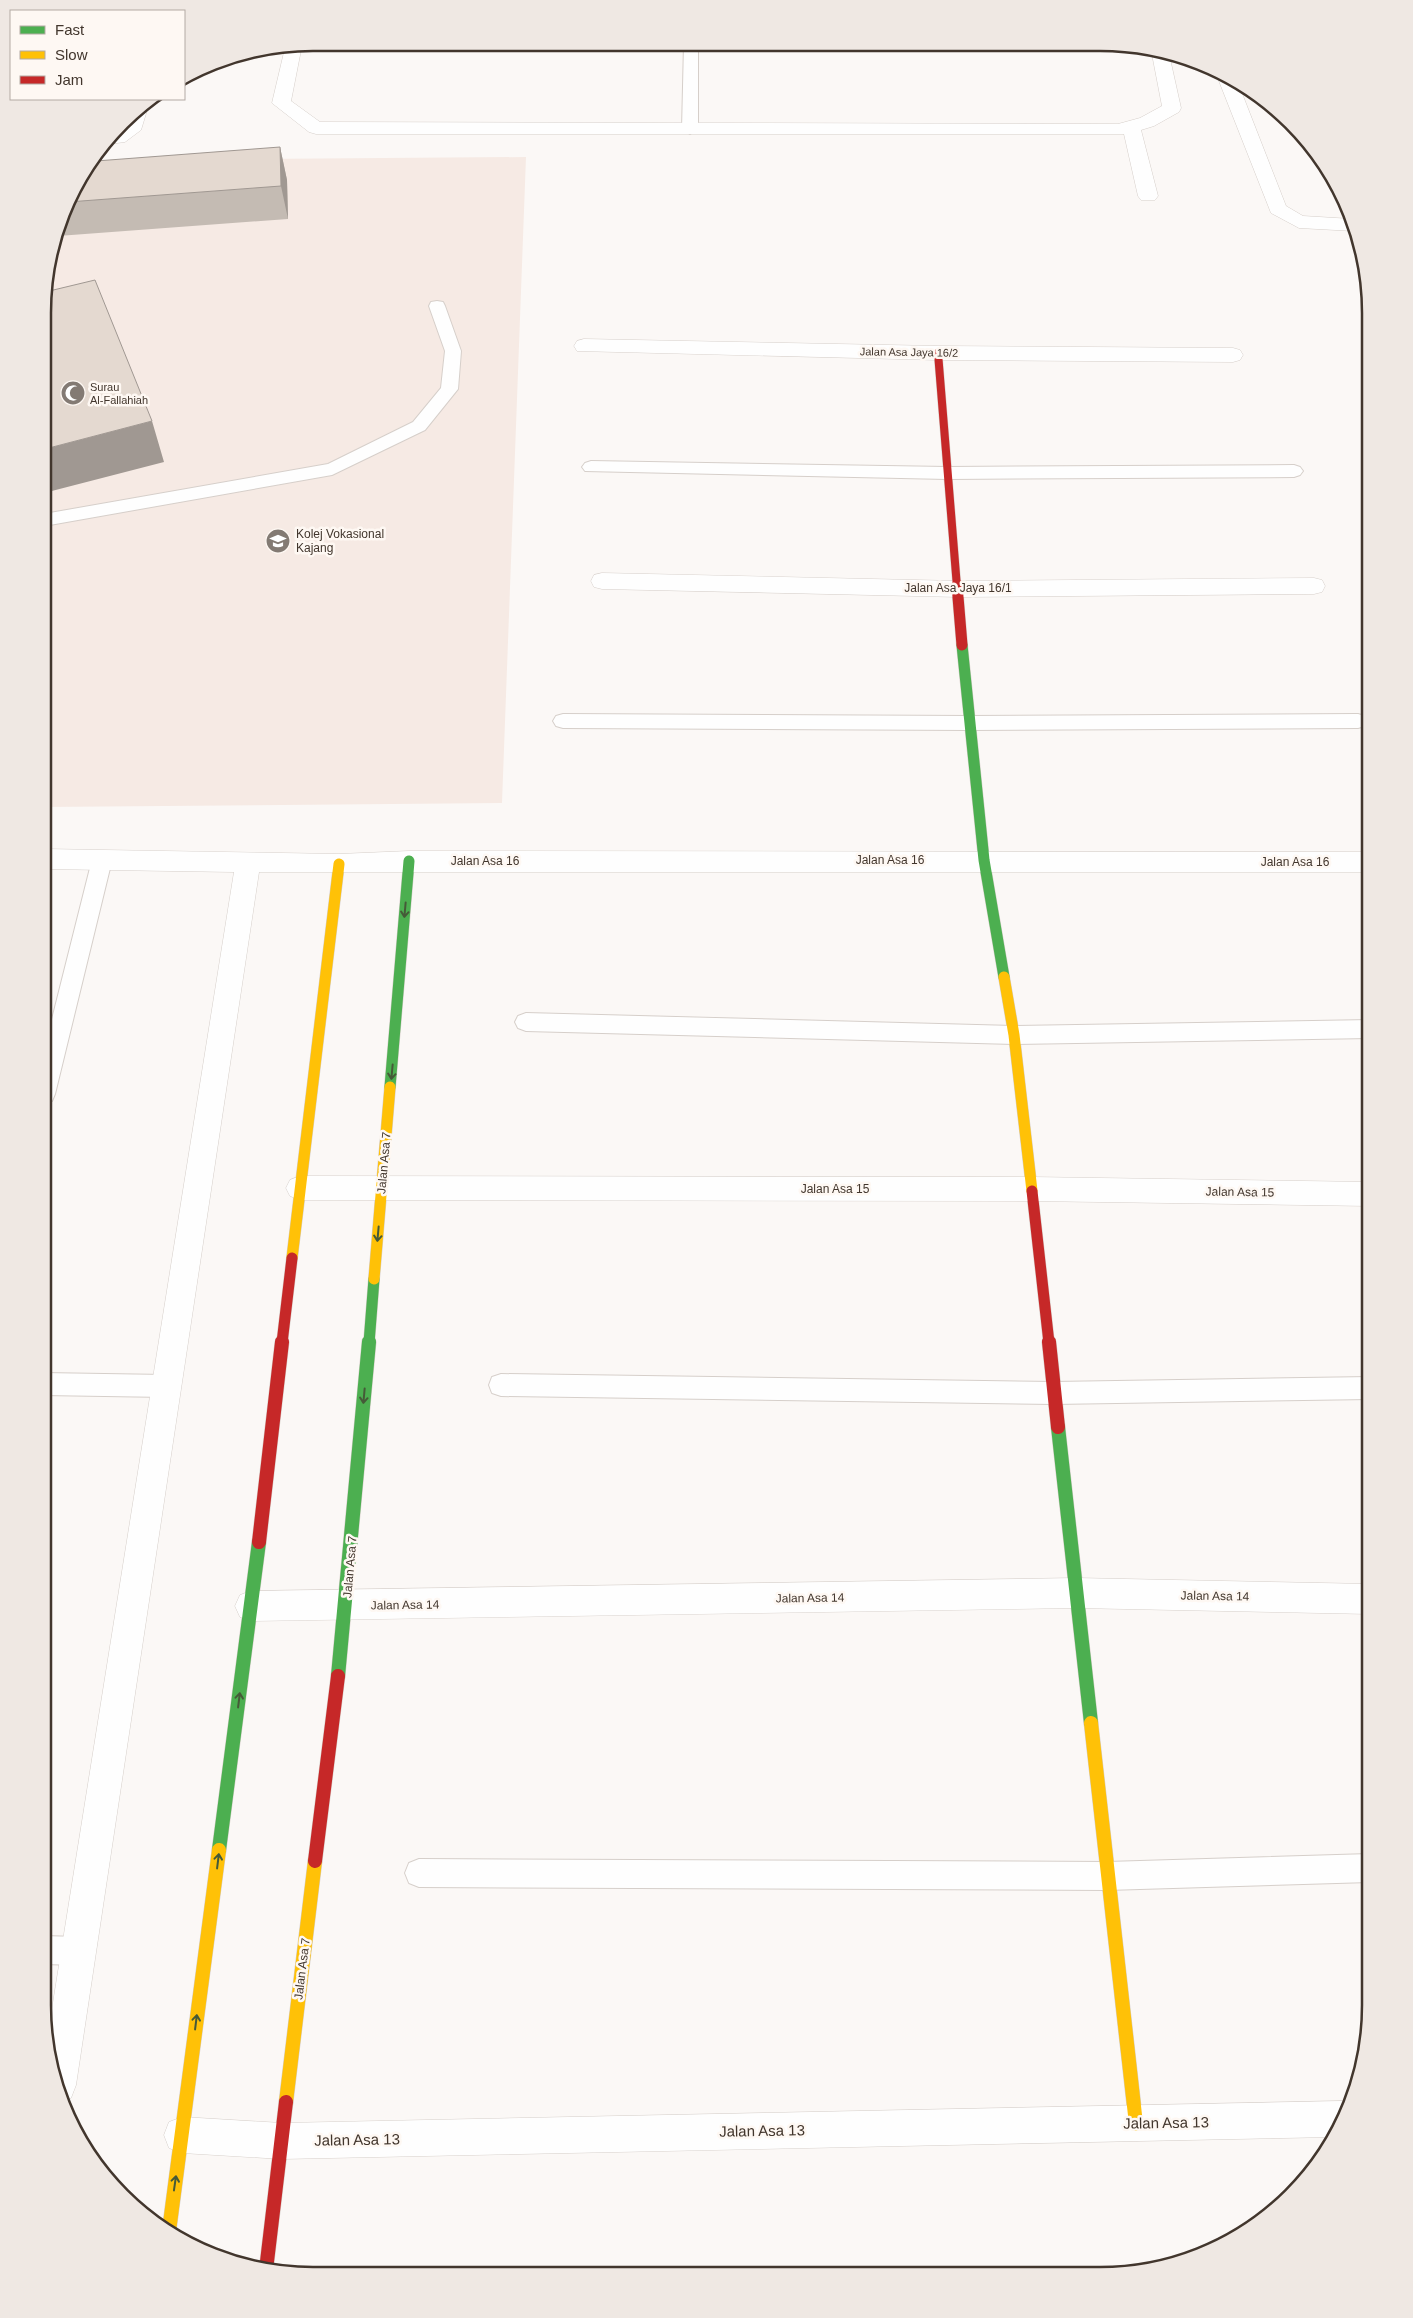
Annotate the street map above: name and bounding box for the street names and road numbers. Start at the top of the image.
street label: Jalan Asa Jaya 16/2 [860,345,958,359]
street label: Jalan Asa Jaya 16/1 [904,581,1012,595]
street label: Jalan Asa 16 [856,853,925,867]
street label: Jalan Asa 16 [451,854,520,868]
street label: Jalan Asa 16 [1261,855,1330,869]
street label: Jalan Asa 7 [374,1131,394,1195]
street label: Jalan Asa 15 [801,1182,870,1196]
street label: Jalan Asa 15 [1206,1184,1275,1200]
street label: Jalan Asa 7 [340,1535,360,1599]
street label: Jalan Asa 14 [1181,1588,1250,1604]
street label: Jalan Asa 14 [776,1590,845,1606]
street label: Jalan Asa 14 [371,1597,440,1613]
street label: Jalan Asa 7 [291,1937,313,2001]
street label: Jalan Asa 13 [1123,2113,1209,2132]
street label: Jalan Asa 13 [719,2121,805,2140]
street label: Jalan Asa 13 [314,2130,400,2149]

